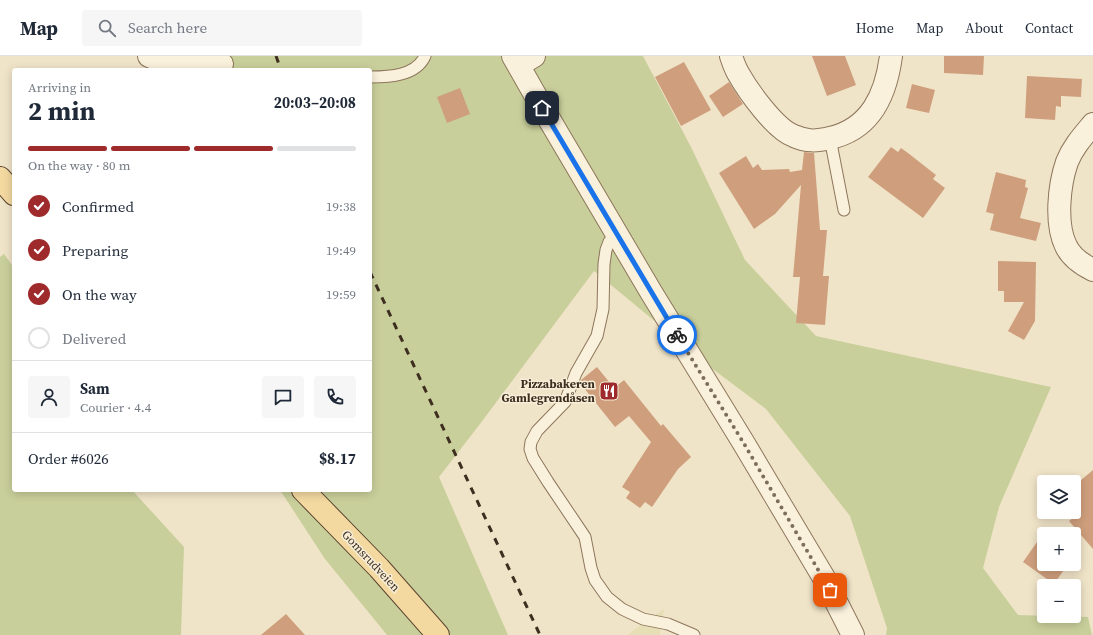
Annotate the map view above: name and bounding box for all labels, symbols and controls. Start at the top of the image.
search box [82,10,362,46]
text: Map [20,15,58,41]
icon: search [96,17,118,39]
text: Search here [128,17,207,38]
text: Home [856,18,894,38]
text: Map [916,18,943,38]
text: About [965,18,1003,38]
text: Contact [1025,18,1073,38]
text: Arriving in [28,79,91,96]
pin [525,91,559,125]
text: 20:03–20:08 [274,92,356,113]
text: 2 min [28,93,95,129]
icon: home [531,97,553,119]
text: On the way · 80 m [28,157,130,174]
icon: check [28,195,50,217]
text: Confirmed [62,196,134,217]
text: 19:38 [326,198,356,215]
icon: check [28,239,50,261]
text: Preparing [62,240,128,261]
text: 19:49 [326,242,356,259]
icon: check [28,283,50,305]
text: On the way [62,284,137,305]
text: 19:59 [326,286,356,303]
courier [657,315,697,355]
icon: bike [666,324,688,346]
text: Delivered [62,328,126,349]
button: person [28,376,70,418]
button: chat [262,376,304,418]
button: phone [314,376,356,418]
place label: Pizzabakeren Gamlegrendåsen [502,376,596,406]
text: Sam [80,378,110,399]
restaurant icon: Pizzabakeren Gamlegrendåsen [598,380,620,402]
text: Courier · 4.4 [80,399,151,416]
text: Order #6026 [28,448,109,469]
text: $8.17 [319,448,356,469]
map controls [1037,475,1081,623]
button: layers [1037,475,1081,519]
street label: Gomsrudveien [338,527,404,595]
button: + [1037,527,1081,571]
pin [813,573,847,607]
icon: bag [819,579,841,601]
button: − [1037,579,1081,623]

